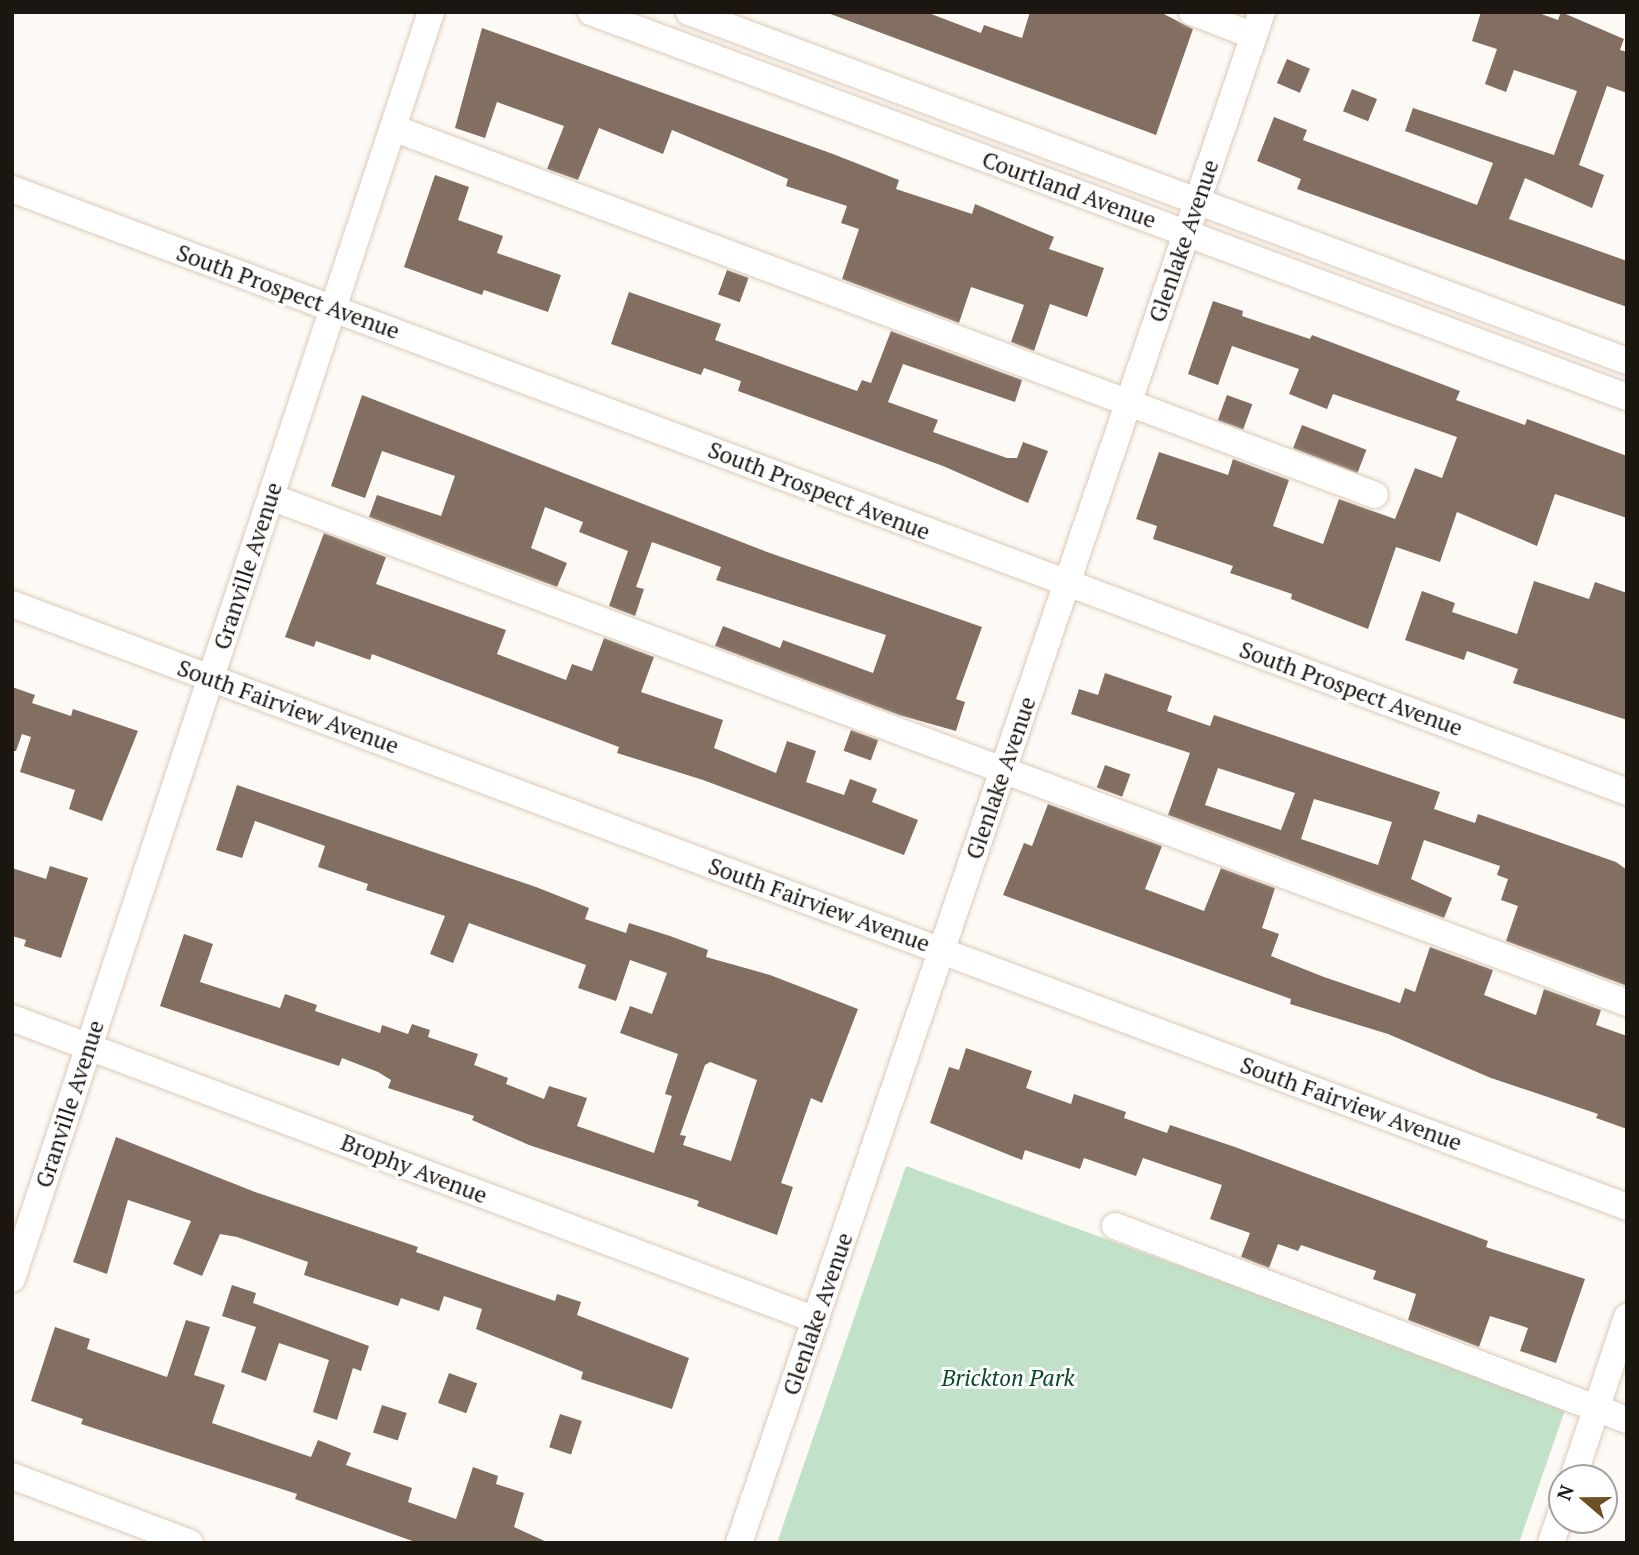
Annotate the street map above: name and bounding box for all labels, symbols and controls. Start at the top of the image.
street label: Courtland Avenue [978,146,1160,234]
street label: Glenlake Avenue [1143,156,1225,326]
street label: South Prospect Avenue [173,239,403,345]
street label: South Prospect Avenue [704,436,934,546]
street label: Granville Avenue [208,479,288,653]
street label: South Prospect Avenue [1236,636,1466,742]
street label: South Fairview Avenue [173,654,403,760]
street label: Glenlake Avenue [960,693,1042,863]
street label: South Fairview Avenue [704,852,934,958]
street label: Granville Avenue [30,1017,110,1191]
street label: South Fairview Avenue [1236,1051,1466,1157]
street label: Brophy Avenue [337,1128,491,1210]
street label: Glenlake Avenue [777,1229,859,1399]
park label: Brickton Park [941,1364,1075,1392]
north arrow [1548,1464,1618,1534]
text: N [1550,1481,1579,1503]

